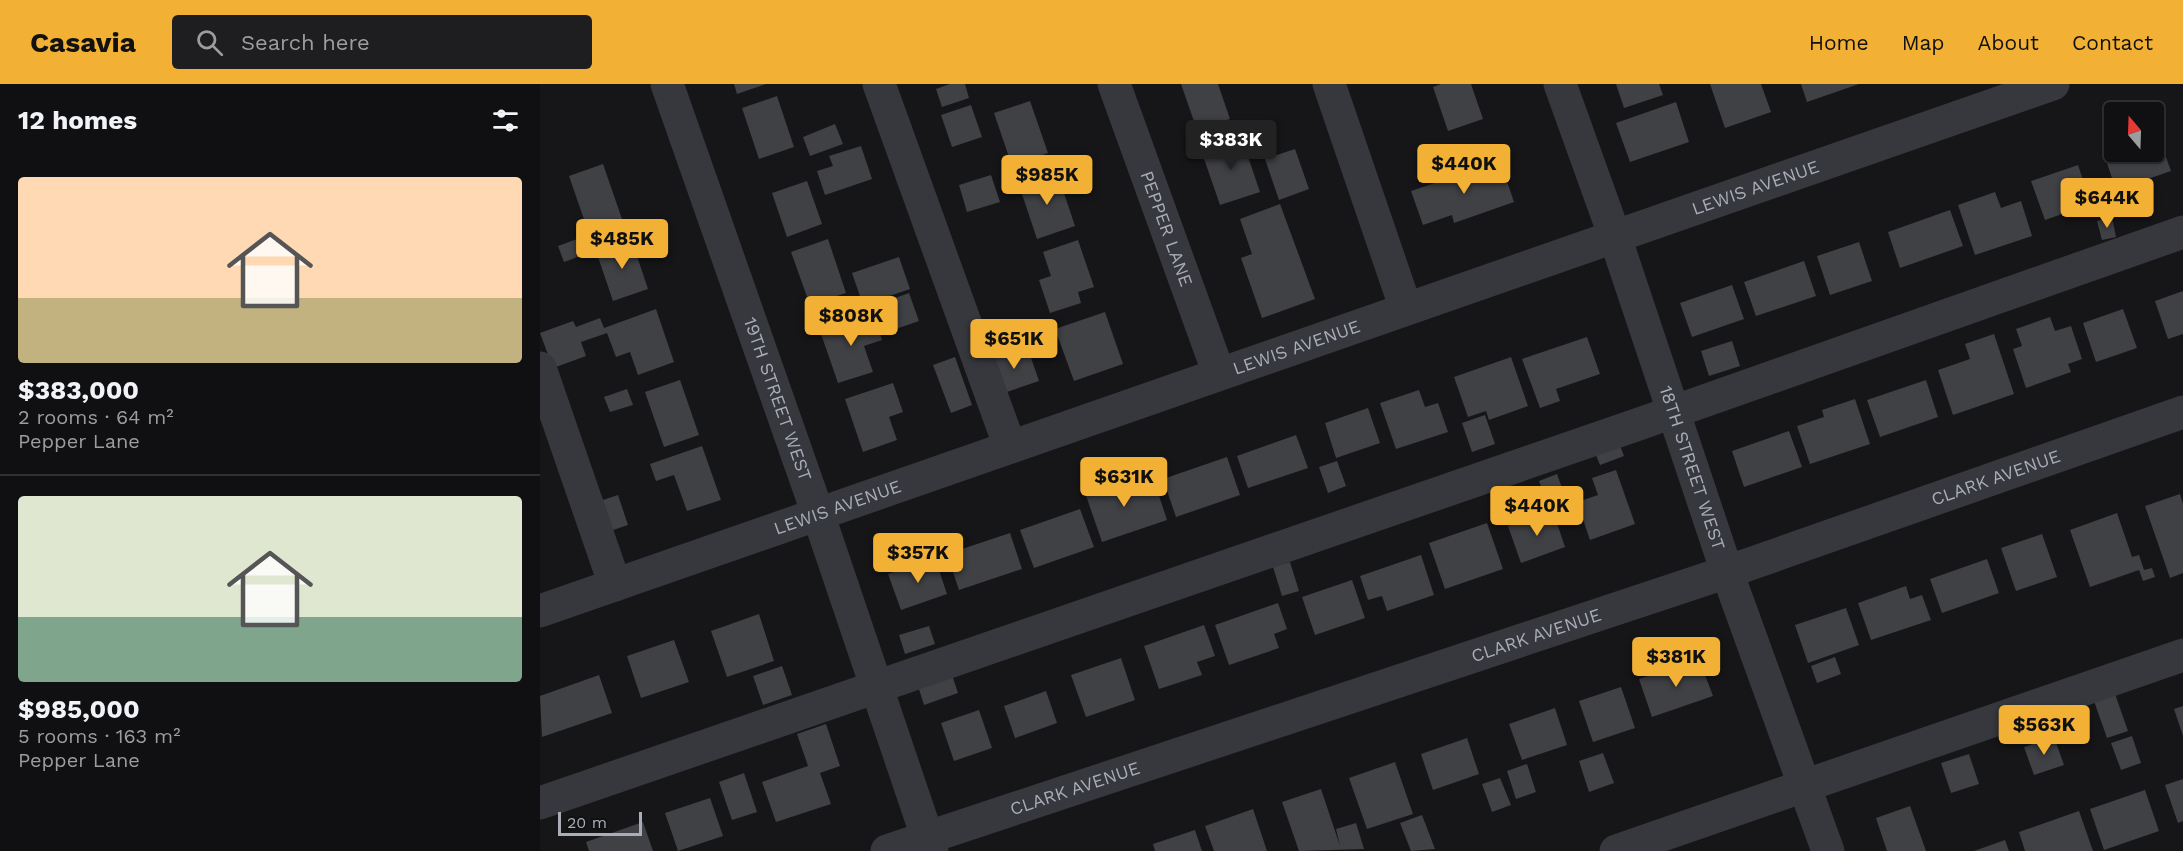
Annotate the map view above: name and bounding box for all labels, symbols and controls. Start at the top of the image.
search box [172,15,592,69]
text: Casavia [30,26,136,59]
icon: search [193,26,226,59]
text: Search here [241,30,370,55]
text: Home [1809,30,1869,55]
text: Map [1902,30,1945,55]
text: About [1978,30,2039,55]
text: Contact [2072,30,2153,55]
north arrow [2104,102,2164,162]
map controls [2104,102,2164,162]
icon: filters [489,104,522,137]
text: 12 homes [18,105,137,135]
pin: $383K [1189,120,1273,171]
text: $383K [1200,127,1262,151]
pin: $440K [1422,144,1506,195]
text: $440K [1431,151,1497,175]
pin: $985K [1005,155,1089,206]
street label: LEWIS AVENUE [1689,155,1822,219]
text: $985K [1015,162,1079,186]
street label: PEPPER LANE [1136,168,1197,289]
pin: $644K [2065,178,2149,229]
text: $644K [2075,185,2139,209]
icon: home [216,216,324,324]
pin: $485K [580,219,664,270]
text: $485K [590,226,654,250]
pin: $808K [809,296,893,347]
text: $808K [819,303,883,327]
street label: 19TH STREET WEST [740,314,817,484]
street label: LEWIS AVENUE [1230,315,1363,379]
pin: $651K [972,319,1056,370]
text: $651K [984,326,1044,350]
text: $383,000 [18,375,139,405]
street label: 18TH STREET WEST [1655,383,1730,553]
text: 2 rooms · 64 m² [18,405,174,429]
text: Pepper Lane [18,429,140,453]
street label: CLARK AVENUE [1928,445,2063,510]
pin: $631K [1082,457,1166,508]
text: $631K [1094,464,1154,488]
street label: LEWIS AVENUE [771,475,904,539]
pin: $440K [1495,486,1579,537]
text: $440K [1504,493,1570,517]
pin: $357K [876,533,960,584]
icon: home [216,535,324,643]
text: $357K [887,540,949,564]
street label: CLARK AVENUE [1468,604,1604,666]
pin: $381K [1634,637,1718,688]
text: $381K [1646,644,1706,668]
text: $985,000 [18,694,140,724]
pin: $563K [2002,705,2086,756]
text: $563K [2013,712,2075,736]
text: 5 rooms · 163 m² [18,724,180,748]
text: Pepper Lane [18,748,140,772]
street label: CLARK AVENUE [1007,757,1142,819]
scale bar [558,809,642,836]
text: 20 m [567,813,607,832]

